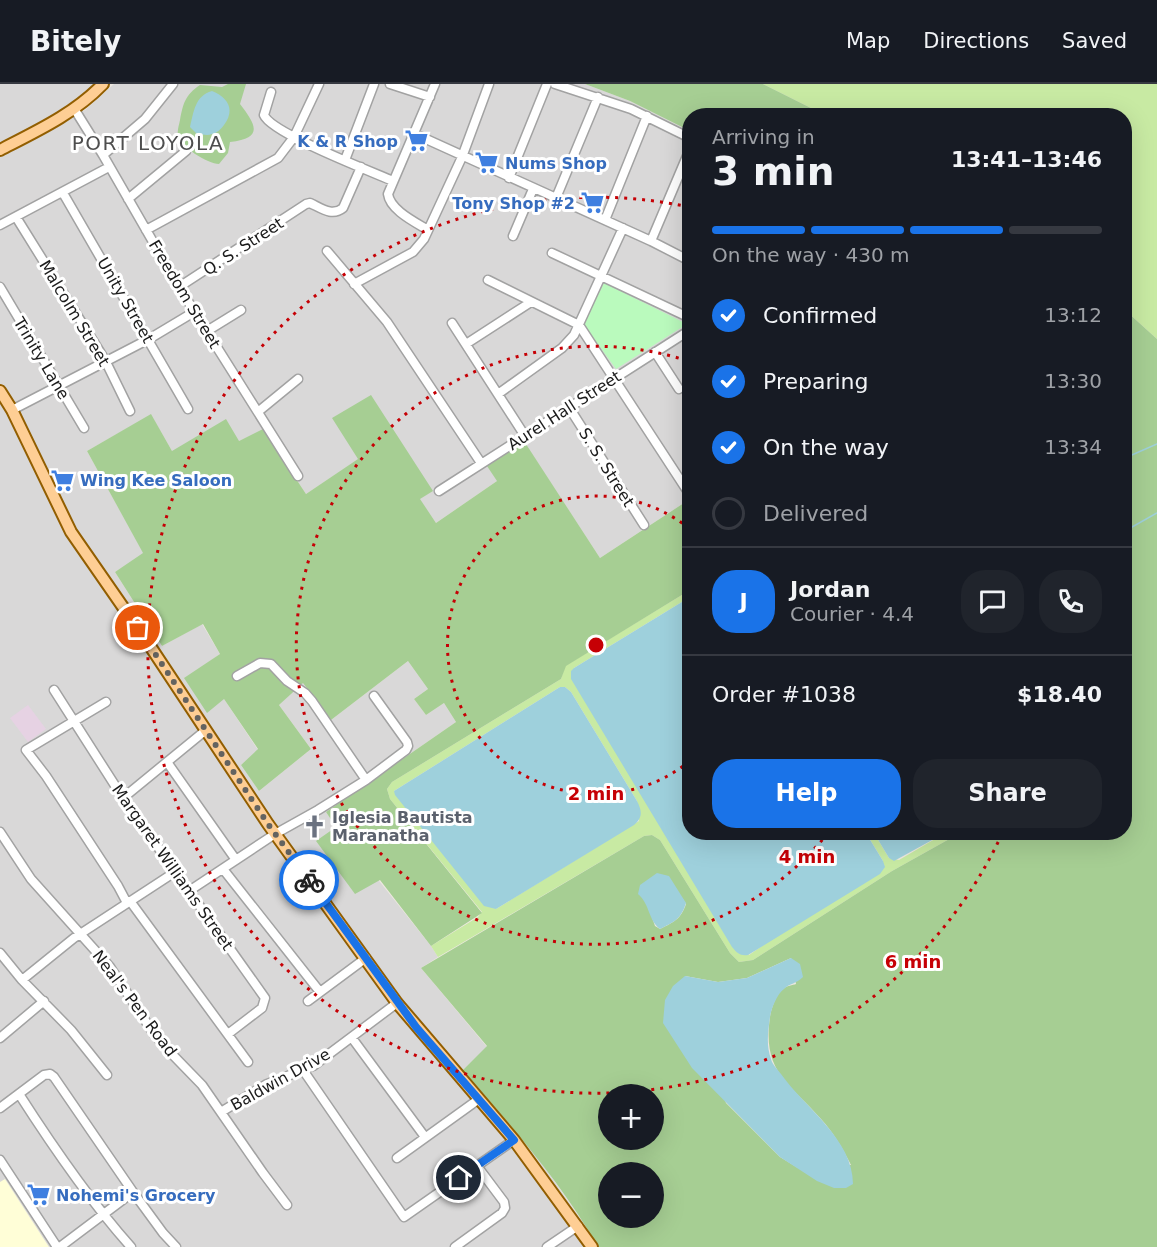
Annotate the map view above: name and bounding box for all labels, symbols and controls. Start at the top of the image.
text: Bitely [30,25,121,58]
text: Map [846,29,890,53]
text: Directions [923,29,1029,53]
text: Saved [1062,29,1127,53]
text: Arriving in [712,125,815,149]
supermarket icon: K & R Shop [403,128,429,154]
district label: PORT LOYOLA [72,131,224,155]
place label: K & R Shop [297,132,398,151]
text: 13:41–13:46 [951,147,1102,172]
text: 3 min [712,149,834,194]
supermarket icon: Nums Shop [474,150,500,176]
place label: Nums Shop [505,154,607,173]
supermarket icon: Tony Shop #2 [580,190,606,216]
place label: Tony Shop #2 [452,194,575,213]
street label: Q. S. Street [200,213,287,279]
street label: Freedom Street [145,237,224,352]
text: On the way · 430 m [712,243,910,267]
street label: Unity Street [93,254,158,346]
street label: Malcolm Street [35,257,114,370]
icon: check [712,299,745,332]
text: Confirmed [763,303,877,328]
text: 13:12 [1044,303,1102,327]
street label: Trinity Lane [9,313,74,403]
icon: check [712,365,745,398]
street label: Aurel Hall Street [504,367,624,454]
text: Preparing [763,369,869,394]
text: 13:30 [1044,369,1102,393]
street label: S. S. Street [575,424,638,510]
icon: check [712,431,745,464]
text: On the way [763,435,889,460]
text: 13:34 [1044,435,1102,459]
supermarket icon: Wing Kee Saloon [49,467,75,493]
place label: Wing Kee Saloon [80,471,232,490]
text: Delivered [763,501,868,526]
button: chat [961,570,1024,633]
button: phone [1039,570,1102,633]
text: Jordan [790,577,870,602]
text: J [739,589,748,614]
pin [112,602,163,653]
text: Courier · 4.4 [790,602,914,626]
icon: bag [121,611,154,644]
centre of rings [586,635,606,655]
text: Order #1038 [712,682,856,707]
text: $18.40 [1017,682,1102,707]
button: Help [712,759,901,828]
button: Share [913,759,1102,828]
street label: Margaret Williams Street [108,781,237,954]
text: 2 min [568,783,624,804]
place label: Iglesia Bautista Maranatha [332,808,473,845]
church icon: Iglesia Bautista Maranatha [301,813,327,839]
text: 4 min [779,846,835,867]
courier [279,850,339,910]
icon: bike [293,864,326,897]
street label: Neal's Pen Road [88,946,181,1060]
text: 6 min [885,951,941,972]
street label: Baldwin Drive [227,1044,333,1115]
map controls [598,1084,664,1228]
button: + [598,1084,664,1150]
pin [433,1152,484,1203]
icon: home [442,1161,475,1194]
button: − [598,1162,664,1228]
supermarket icon: Nohemi's Grocery [25,1182,51,1208]
place label: Nohemi's Grocery [56,1186,216,1205]

